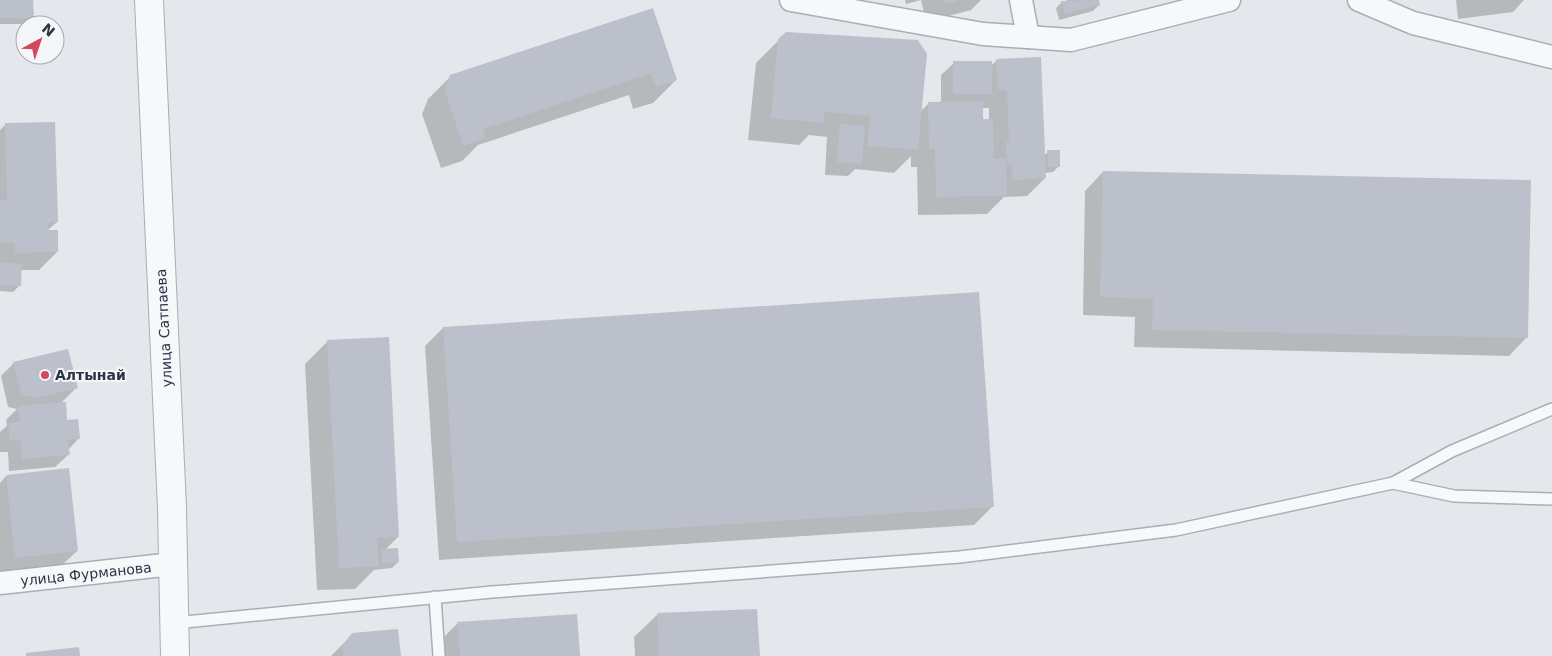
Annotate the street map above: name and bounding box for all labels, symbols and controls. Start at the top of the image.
north arrow [15,15,65,65]
text: N [39,20,58,40]
street label: улица Сатпаева [153,268,175,388]
place label: Алтынай [55,367,126,383]
marker: Алтынай [39,369,51,381]
street label: улица Фурманова [20,559,152,589]

